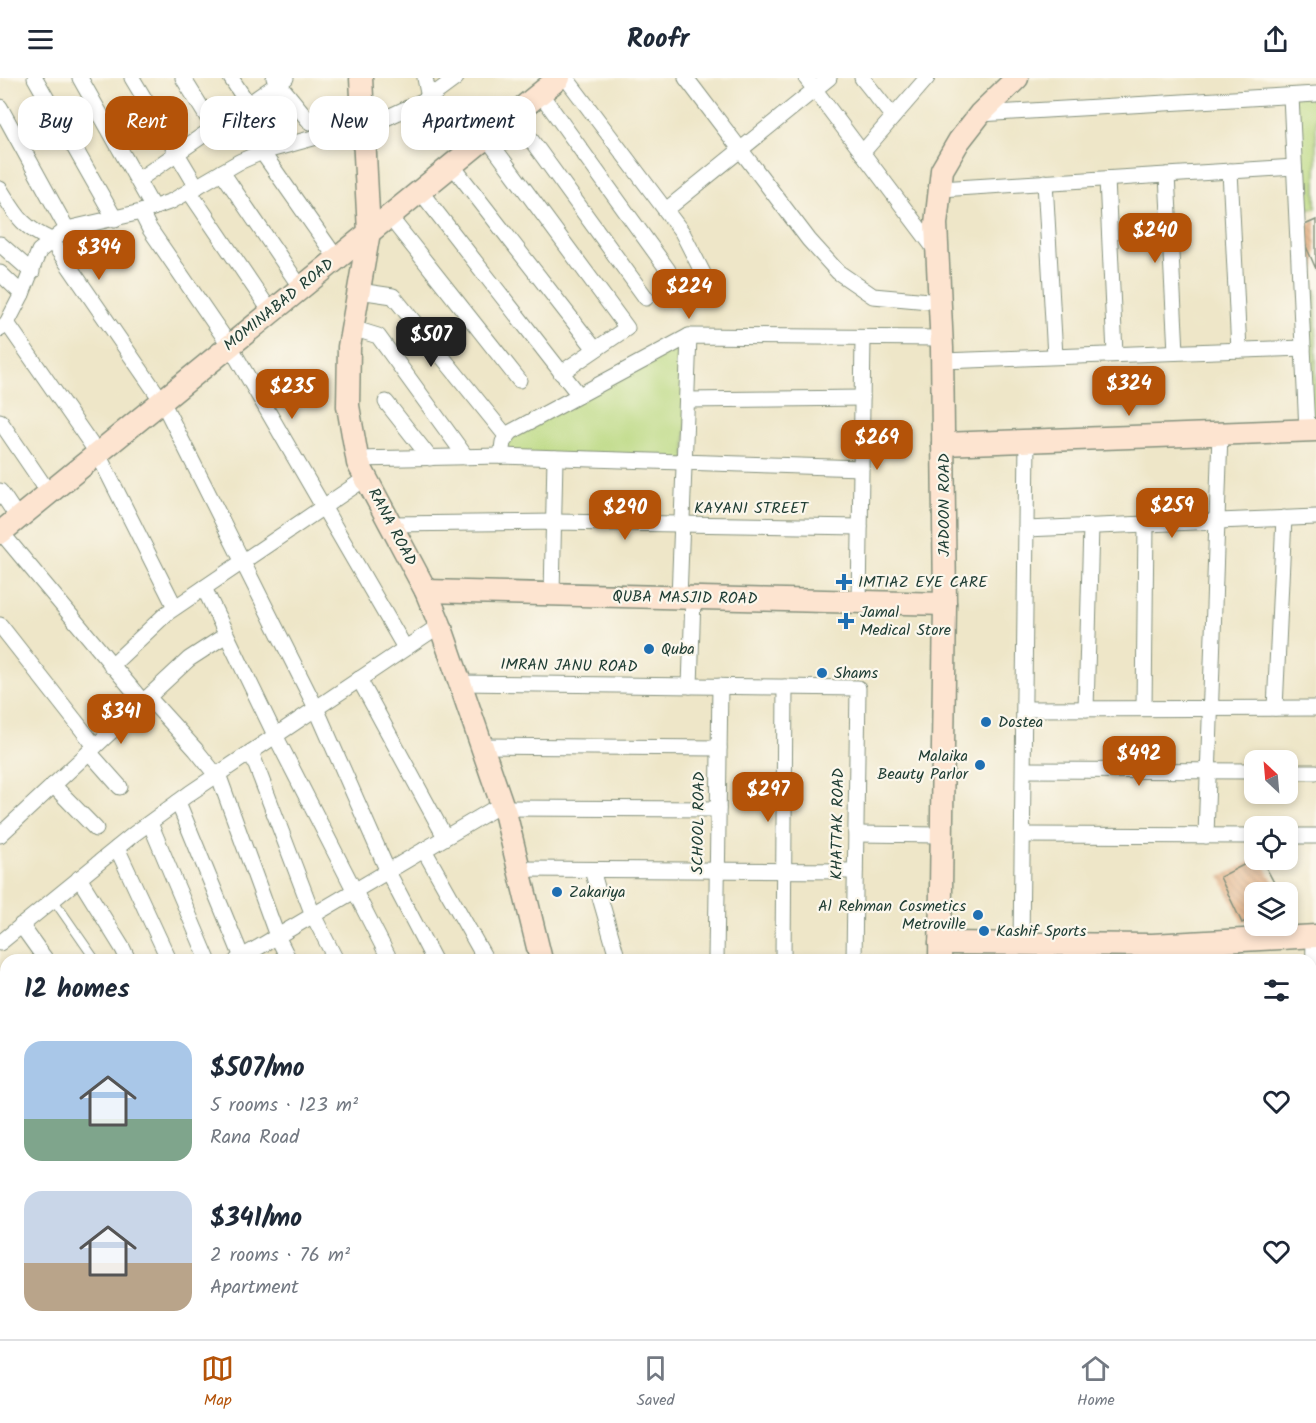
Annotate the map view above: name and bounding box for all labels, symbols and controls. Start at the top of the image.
text: Roofr [627,18,689,61]
icon: menu [24,23,57,56]
icon: share [1259,23,1292,56]
chip: Buy [18,96,93,150]
chip: Rent [105,96,188,150]
chip: Filters [200,96,297,150]
chip: New [309,96,389,150]
chip: Apartment [401,96,536,150]
pin: $240 [1119,213,1191,264]
text: $240 [1133,216,1177,248]
pin: $394 [63,230,135,281]
text: $394 [77,233,121,265]
street label: MOMINABAD ROAD [218,252,340,358]
pin: $224 [653,269,725,320]
text: $224 [666,272,712,304]
pin: $507 [395,317,467,368]
text: $507 [410,320,452,352]
pin: $324 [1093,366,1165,417]
pin: $235 [256,369,328,420]
text: $324 [1106,369,1152,401]
text: $235 [270,372,314,404]
pin: $269 [841,420,913,471]
text: $269 [855,423,899,455]
street label: JADOON ROAD [932,453,957,557]
street label: RANA ROAD [361,483,423,571]
pin: $259 [1136,488,1208,539]
pin: $290 [589,490,661,541]
text: $259 [1150,491,1194,523]
text: $290 [603,493,647,525]
street label: KAYANI STREET [694,496,809,521]
place label: IMTIAZ EYE CARE [858,570,988,595]
marker: IMTIAZ EYE CARE [835,573,853,591]
street label: QUBA MASJID ROAD [612,584,758,612]
place label: Jamal Medical Store [860,600,951,643]
marker: Jamal Medical Store [837,612,855,630]
place label: Quba [661,637,695,662]
marker: Quba [642,642,656,656]
street label: IMRAN JANU ROAD [500,652,638,680]
place label: Shams [834,661,878,686]
marker: Shams [815,666,829,680]
pin: $341 [85,694,157,745]
text: $341 [101,697,141,729]
place label: Dostea [998,710,1043,735]
marker: Dostea [979,715,993,729]
pin: $492 [1103,736,1175,787]
text: $492 [1117,739,1161,771]
place label: Malaika Beauty Parlor [877,744,970,787]
north arrow [1244,750,1298,804]
map controls [1244,750,1298,936]
marker: Malaika Beauty Parlor [973,758,987,772]
street label: KHATTAK ROAD [825,768,851,880]
street label: SCHOOL ROAD [686,771,712,875]
pin: $297 [732,772,804,823]
text: $297 [746,775,790,807]
button: locate [1244,816,1298,870]
place label: Zakariya [569,880,626,905]
button: layers [1244,882,1298,936]
marker: Zakariya [550,885,564,899]
place label: Al Rehman Cosmetics Metroville [818,894,966,937]
marker: Al Rehman Cosmetics Metroville [971,908,985,922]
place label: Kashif Sports [996,919,1086,944]
marker: Kashif Sports [977,924,991,938]
text: 12 homes [24,969,130,1011]
icon: filters [1260,974,1293,1007]
text: $507/mo [210,1048,305,1090]
icon: home [72,1065,144,1137]
icon: heart [1260,1085,1293,1118]
text: 5 rooms · 123 m² [210,1090,358,1122]
text: Rana Road [210,1122,299,1154]
text: $341/mo [210,1198,302,1240]
icon: home [72,1215,144,1287]
icon: heart [1260,1235,1293,1268]
text: 2 rooms · 76 m² [210,1240,350,1272]
text: Apartment [210,1272,299,1304]
tab: Map [201,1352,234,1413]
tab: Saved [637,1352,675,1413]
tab: Home [1077,1352,1115,1413]

